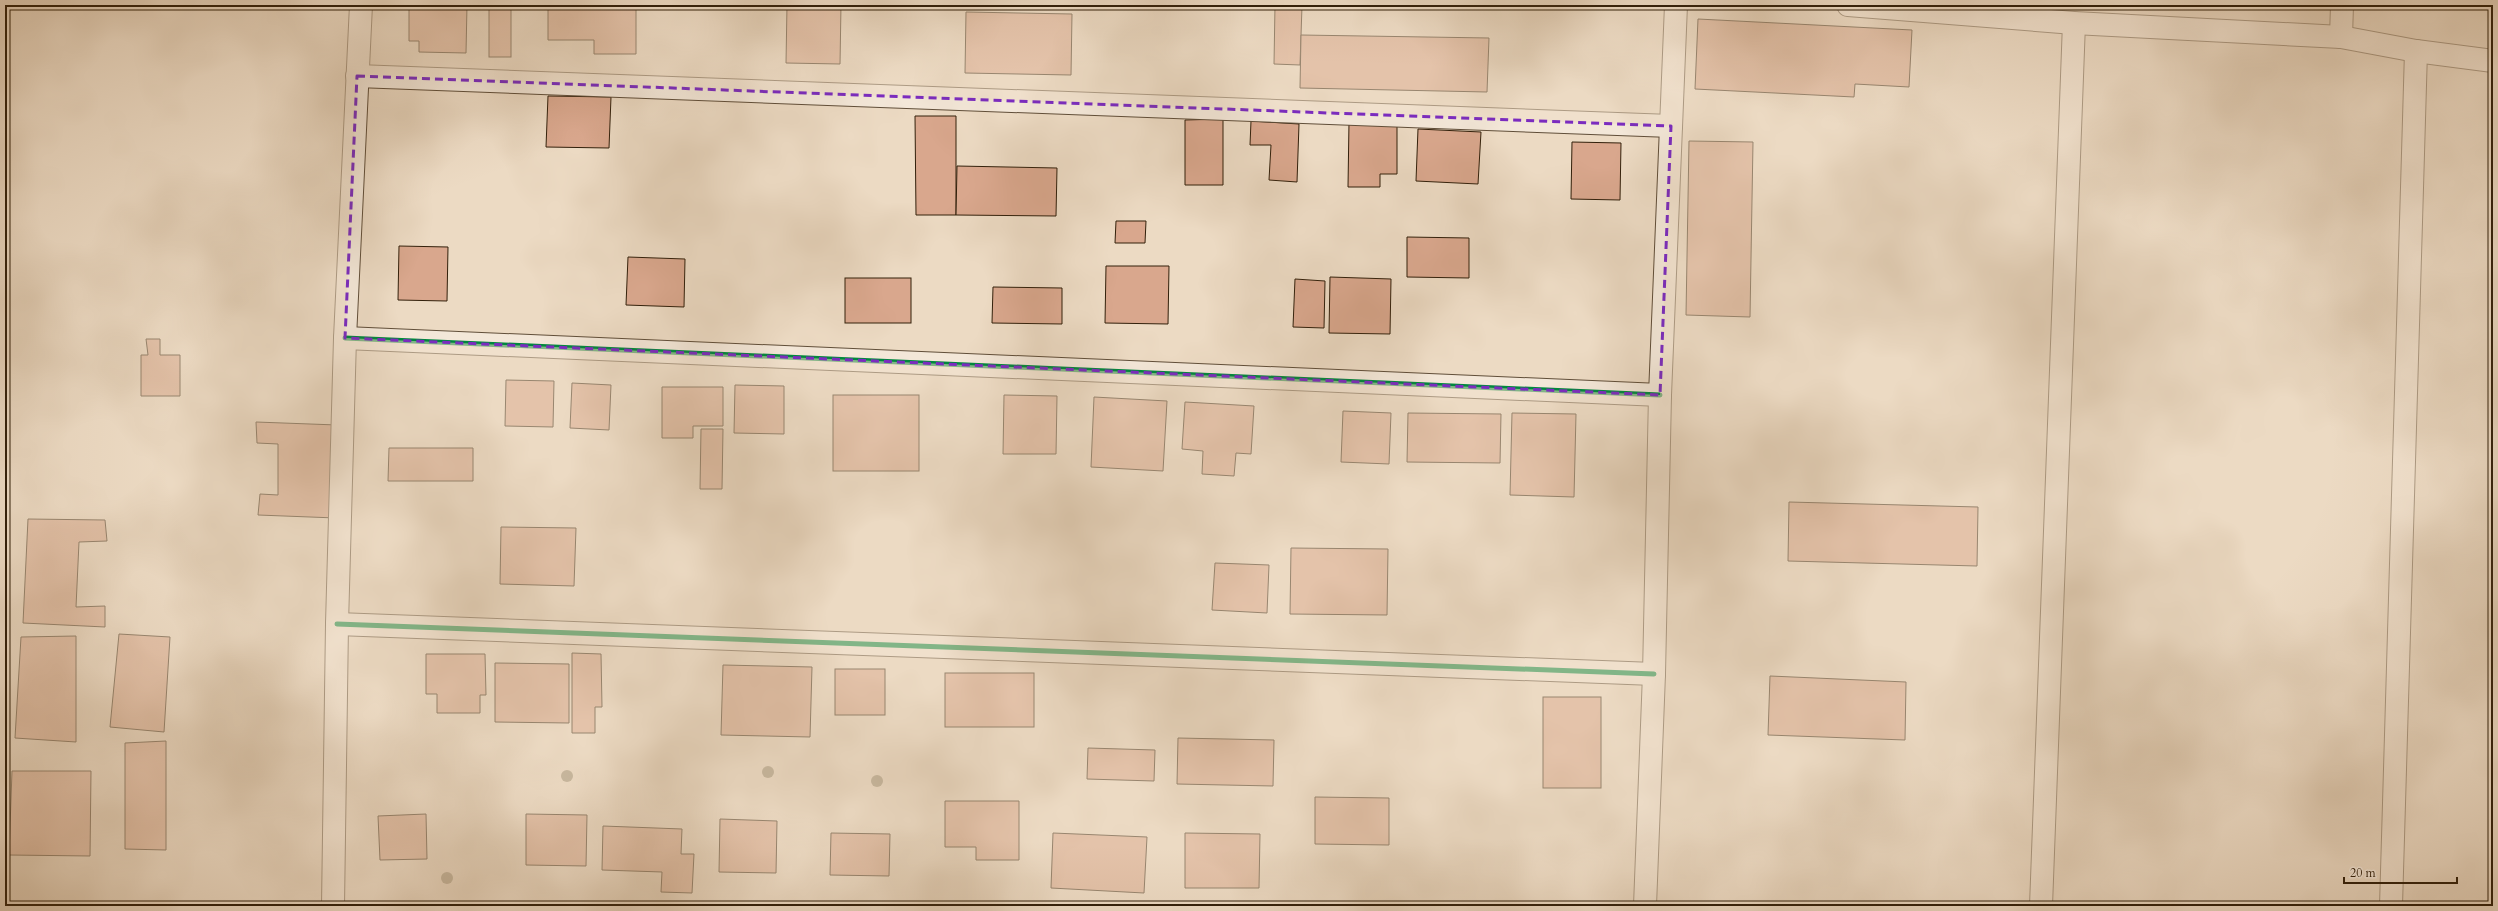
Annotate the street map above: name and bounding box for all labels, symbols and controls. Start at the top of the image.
scale bar [2344,859,2457,885]
text: 20 m [2350,865,2377,881]

